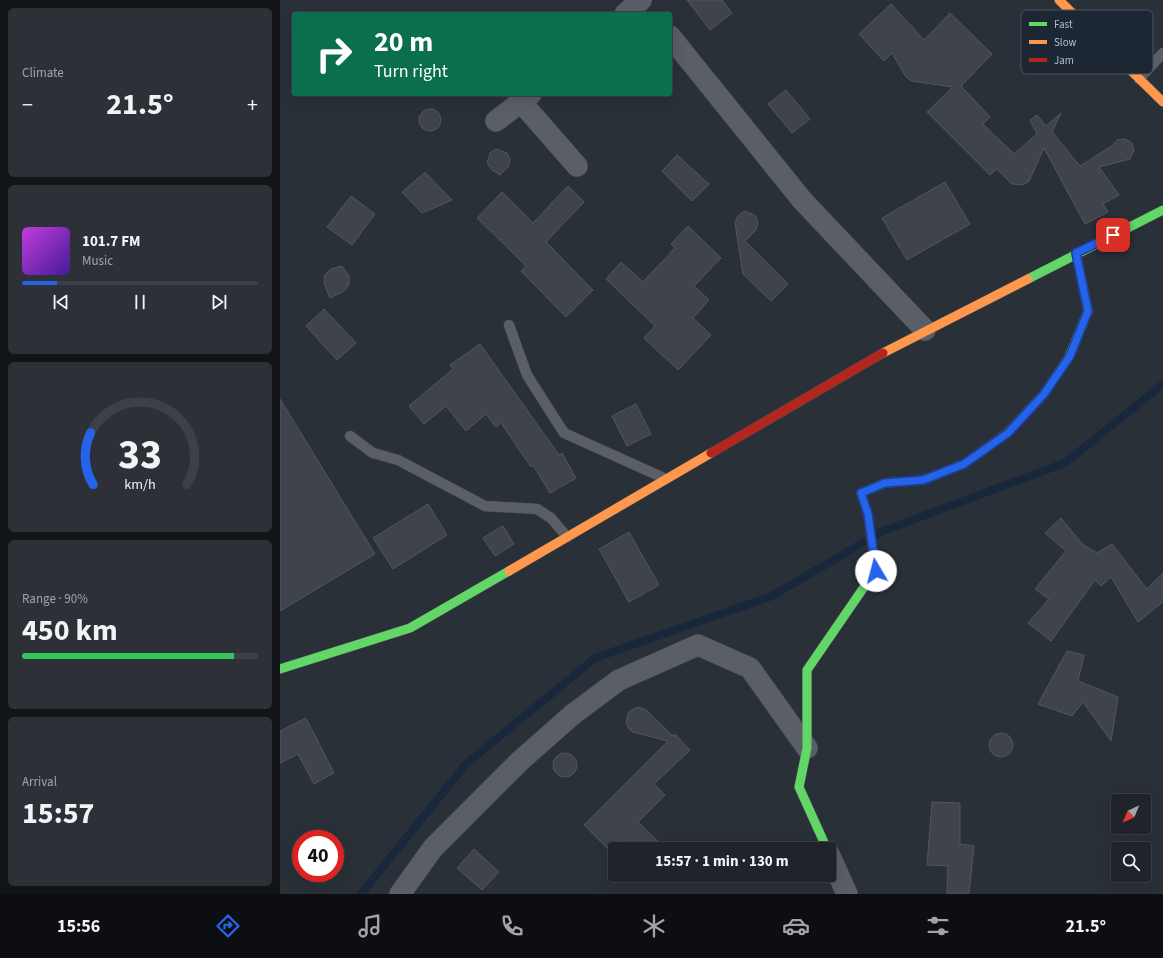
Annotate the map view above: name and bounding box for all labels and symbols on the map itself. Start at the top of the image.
legend [1021,10,1153,74]
text: Fast [1054,17,1073,32]
text: Slow [1054,35,1077,50]
text: Jam [1054,53,1074,68]
pin [1096,218,1130,252]
position arrow [855,550,897,592]
north arrow [1111,794,1151,834]
speed limit sign: 40 [292,830,344,882]

